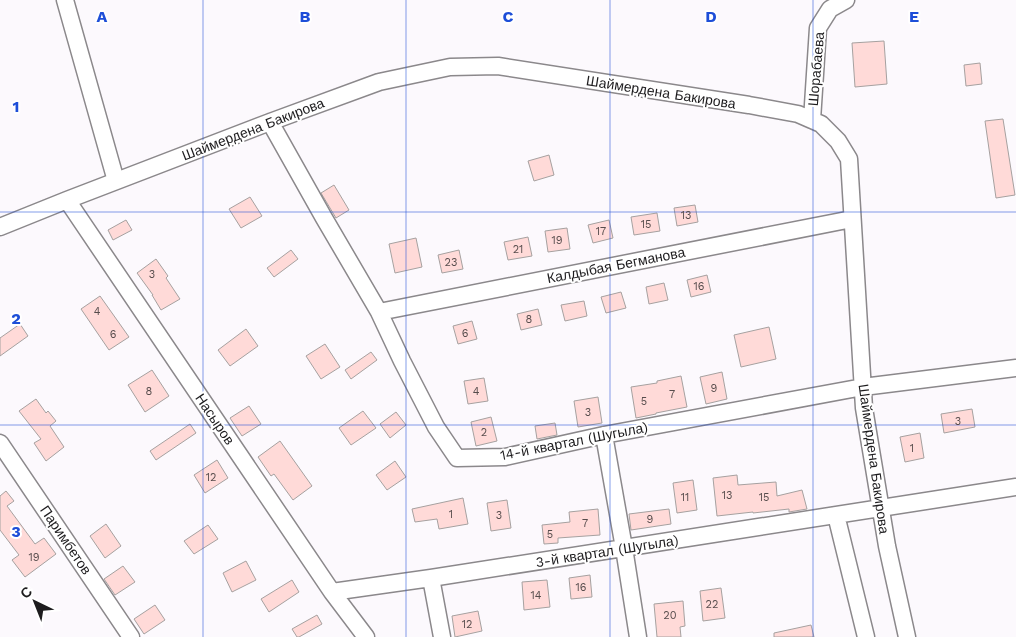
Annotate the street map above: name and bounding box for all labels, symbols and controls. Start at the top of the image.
text: A [97,7,108,26]
text: B [300,7,311,26]
text: C [503,7,514,26]
text: D [705,7,717,26]
text: E [909,7,919,26]
street label: Шорабаева [805,31,827,107]
street label: Шаймердена Бакирова [585,72,737,112]
street label: Шаймердена Бакирова [180,94,327,164]
text: 1 [13,97,19,116]
house number: 13 [681,209,691,222]
house number: 15 [641,218,651,231]
house number: 17 [596,225,606,238]
house number: 19 [551,234,563,247]
house number: 21 [513,243,523,256]
street label: Калдыбая Бегманова [546,244,687,286]
house number: 23 [445,256,457,269]
house number: 3 [149,268,155,281]
house number: 16 [694,280,705,293]
house number: 4 [94,305,101,318]
text: 2 [11,309,21,328]
house number: 8 [526,313,533,326]
house number: 6 [462,327,469,340]
house number: 6 [110,328,117,341]
house number: 9 [711,382,718,395]
street label: Шаймердена Бакирова [856,383,892,535]
house number: 8 [146,385,153,398]
house number: 4 [473,385,480,398]
house number: 7 [669,388,675,401]
street label: Насыров [192,390,238,448]
house number: 5 [641,395,647,408]
house number: 3 [585,406,591,419]
house number: 3 [955,415,961,428]
street label: 14-й квартал (Шугыла) [499,419,649,463]
house number: 2 [481,426,487,439]
house number: 1 [910,442,914,455]
house number: 12 [206,471,216,484]
house number: 13 [722,489,732,502]
house number: 11 [681,491,689,504]
house number: 15 [759,491,769,504]
street label: Паримбетов [37,503,95,577]
house number: 1 [449,508,453,521]
house number: 3 [496,509,502,522]
house number: 9 [647,513,654,526]
house number: 7 [582,517,588,530]
text: 3 [11,522,21,541]
house number: 5 [547,528,553,541]
street label: 3-й квартал (Шугыла) [534,532,680,570]
house number: 19 [28,551,40,564]
north arrow [10,577,60,627]
house number: 16 [576,581,587,594]
text: С [17,583,35,602]
house number: 14 [530,589,542,602]
house number: 22 [706,598,718,611]
house number: 20 [663,609,677,622]
house number: 12 [462,618,472,631]

